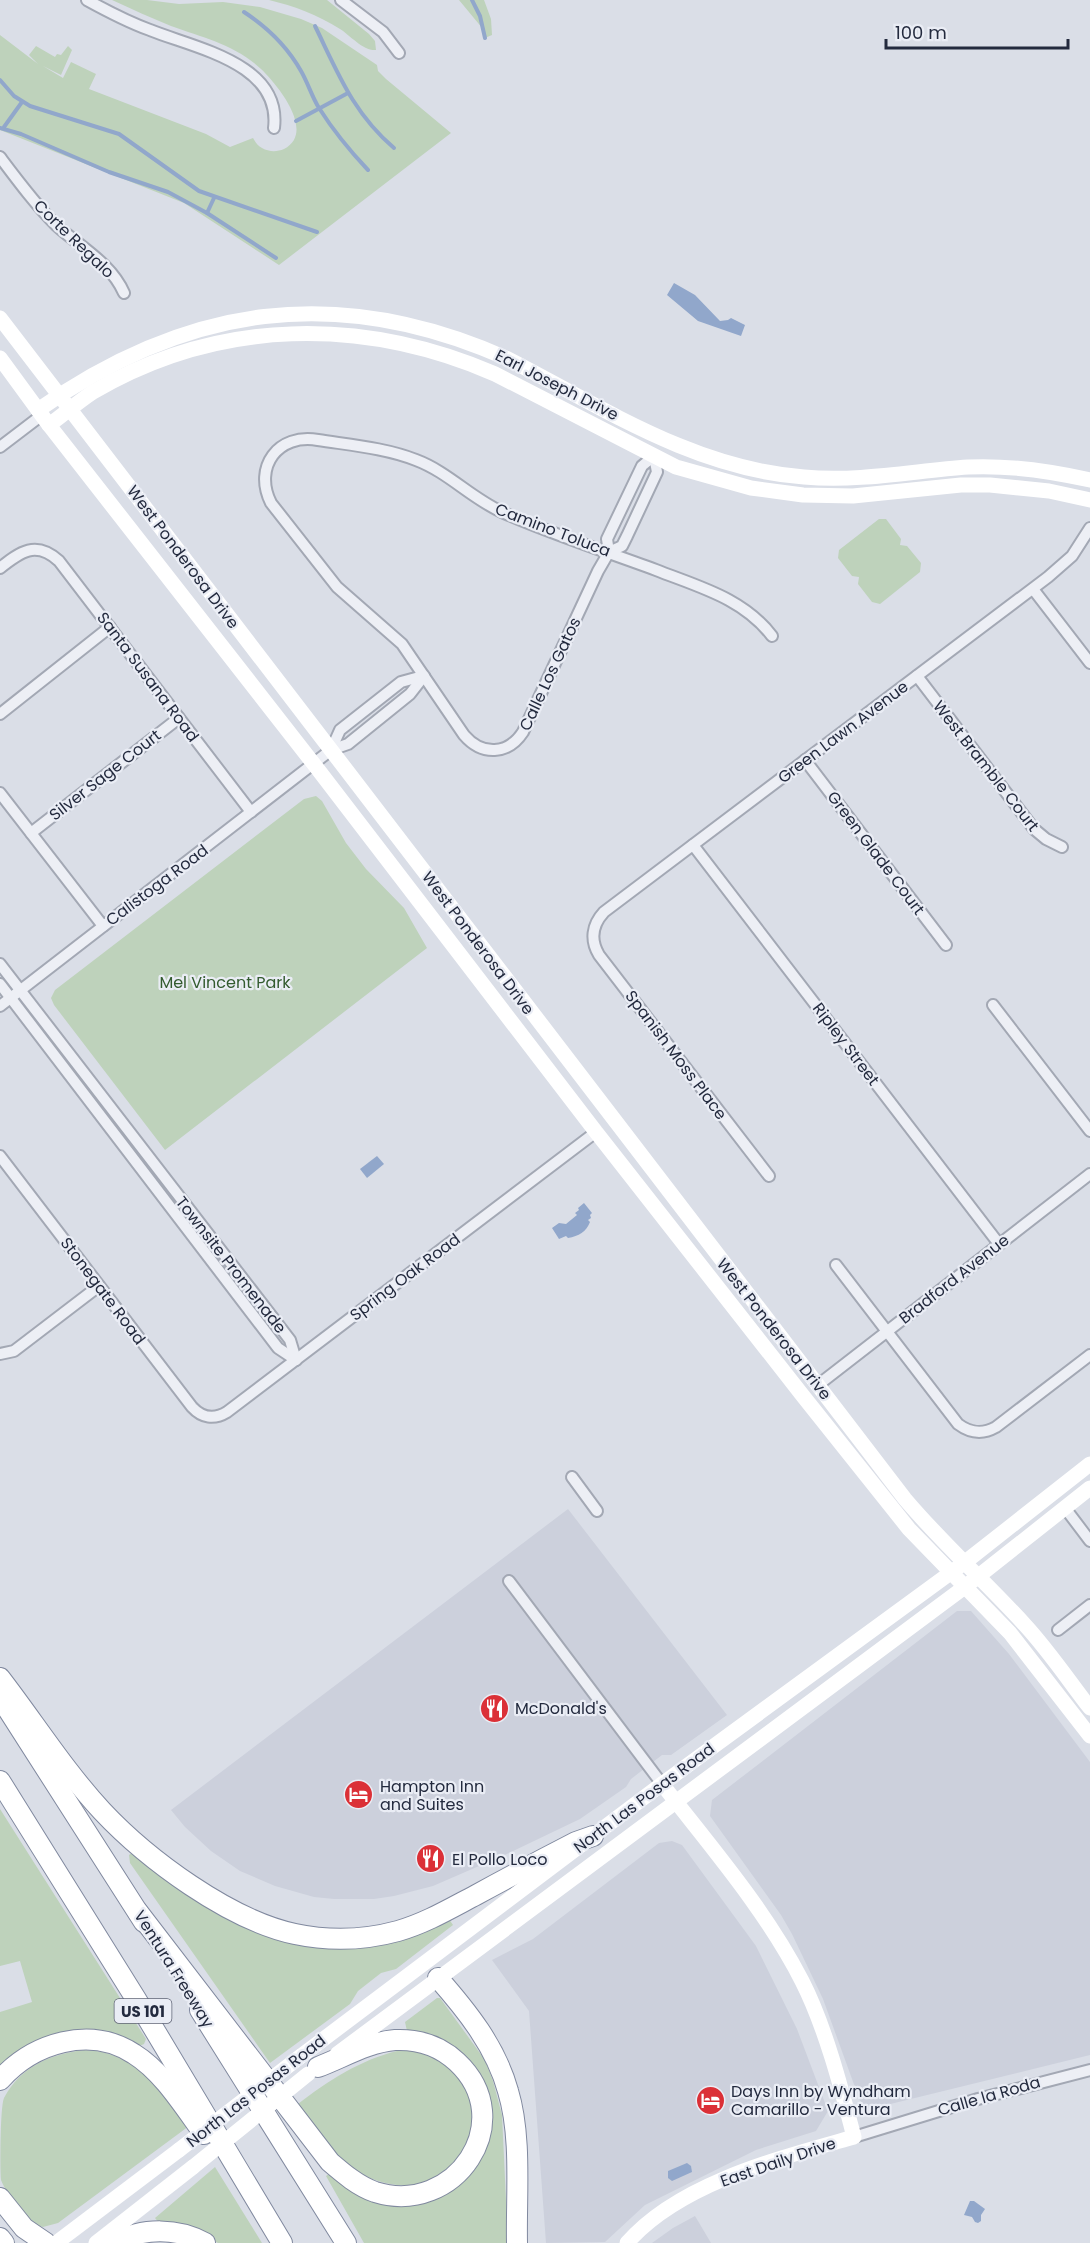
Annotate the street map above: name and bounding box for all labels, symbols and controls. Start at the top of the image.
scale bar [886,12,1068,50]
text: 100 m [895,20,947,45]
street label: Corte Regalo [29,195,119,283]
street label: Earl Joseph Drive [491,344,623,426]
street label: West Ponderosa Drive [121,481,245,634]
street label: Camino Toluca [492,497,614,563]
street label: Santa Susana Road [92,607,204,747]
street label: Calle Los Gatos [514,614,586,734]
street label: Green Lawn Avenue [773,675,913,789]
street label: West Bramble Court [927,696,1045,837]
street label: Silver Sage Court [44,724,166,826]
street label: Green Glade Court [822,786,930,920]
street label: Calistoga Road [101,839,213,931]
street label: West Ponderosa Drive [416,867,540,1020]
park label: Mel Vincent Park [159,971,291,994]
street label: Spanish Moss Place [620,985,732,1125]
street label: Ripley Street [807,998,885,1090]
street label: Townsite Promenade [170,1192,292,1338]
street label: Spring Oak Road [345,1228,465,1326]
street label: Bradford Avenue [894,1229,1014,1329]
street label: Stonegate Road [55,1233,151,1349]
street label: West Ponderosa Drive [711,1253,837,1405]
restaurant icon: McDonald's [478,1692,510,1724]
place label: McDonald's [515,1697,607,1720]
street label: North Las Posas Road [569,1737,719,1859]
place label: Hampton Inn and Suites [380,1775,484,1816]
hotel icon: Hampton Inn and Suites [343,1779,375,1811]
restaurant icon: El Pollo Loco [415,1843,447,1875]
place label: El Pollo Loco [452,1848,547,1871]
street label: Ventura Freeway [128,1906,220,2032]
road number: US 101 [114,1999,172,2023]
street label: North Las Posas Road [182,2029,330,2153]
street label: Calle la Roda [935,2070,1043,2122]
place label: Days Inn by Wyndham Camarillo - Ventura [731,2080,911,2121]
hotel icon: Days Inn by Wyndham Camarillo - Ventura [694,2084,726,2116]
street label: East Daily Drive [717,2131,839,2193]

